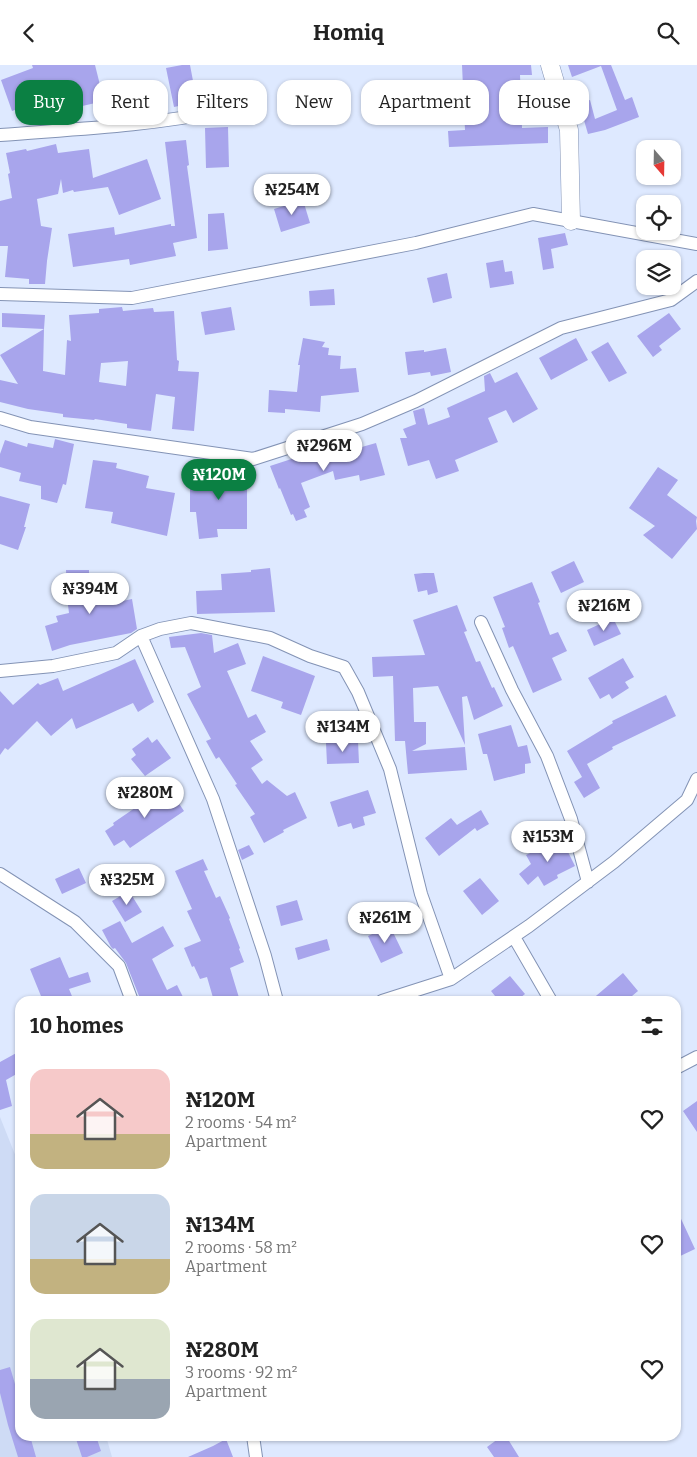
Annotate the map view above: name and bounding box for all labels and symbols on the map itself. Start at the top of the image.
north arrow [636,140,681,185]
pin: ₦254M [257,173,327,216]
pin: ₦296M [289,429,359,472]
pin: ₦120M [184,459,254,501]
pin: ₦394M [55,573,125,615]
pin: ₦216M [569,589,639,632]
pin: ₦134M [308,711,378,753]
pin: ₦280M [110,777,180,819]
pin: ₦153M [513,821,583,863]
pin: ₦325M [92,863,162,906]
pin: ₦261M [350,901,420,944]

